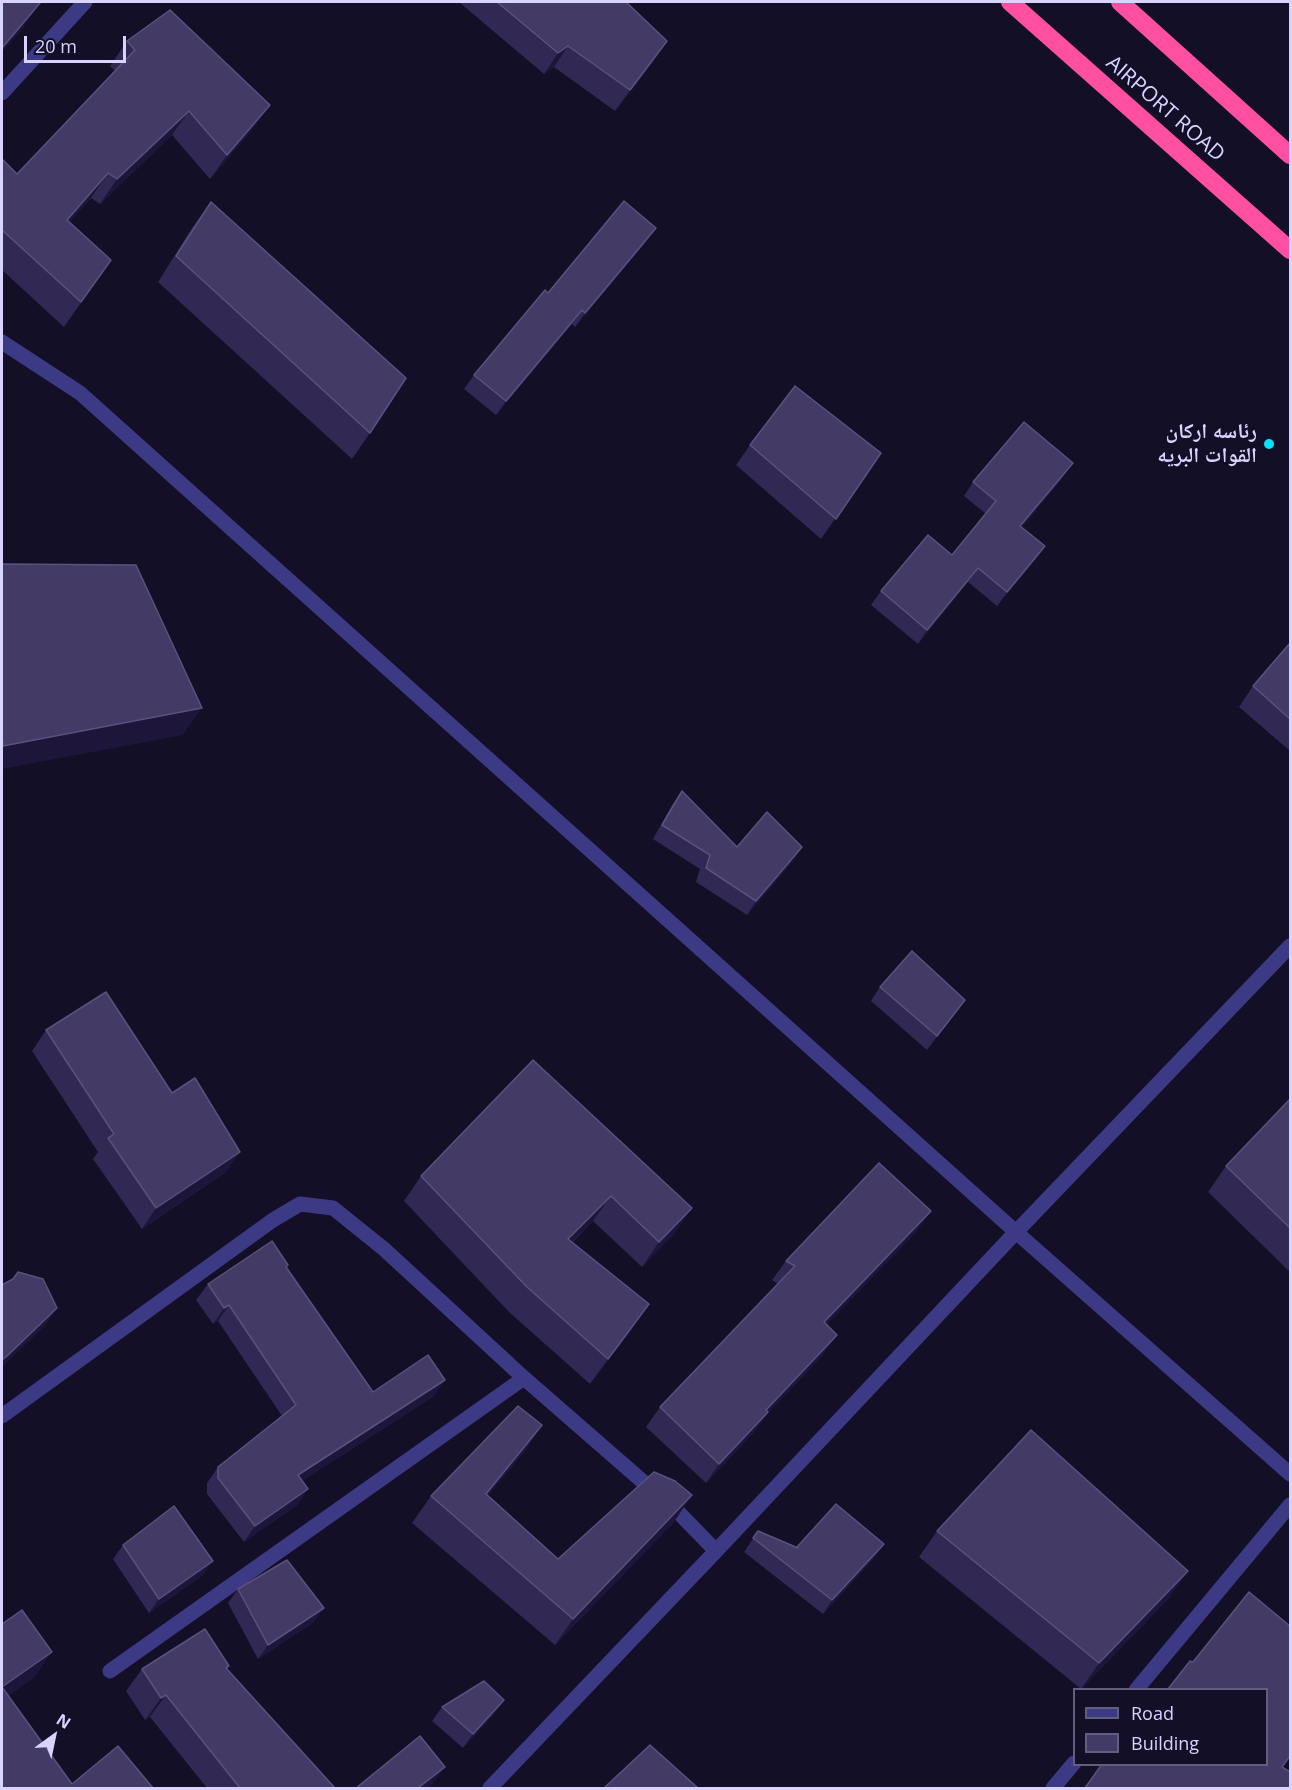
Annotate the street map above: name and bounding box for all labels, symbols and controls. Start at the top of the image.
scale bar [27,24,129,62]
text: 20 m [35,34,77,58]
street label: AIRPORT ROAD [1101,51,1229,167]
place label: رئاسه اركان القوات البريه [1157,419,1257,469]
marker: رئاسه اركان القوات البريه [1262,437,1276,451]
legend [1073,1688,1268,1766]
text: Road [1131,1701,1174,1725]
north arrow [24,1706,84,1766]
text: N [52,1708,75,1734]
text: Building [1131,1731,1199,1755]

